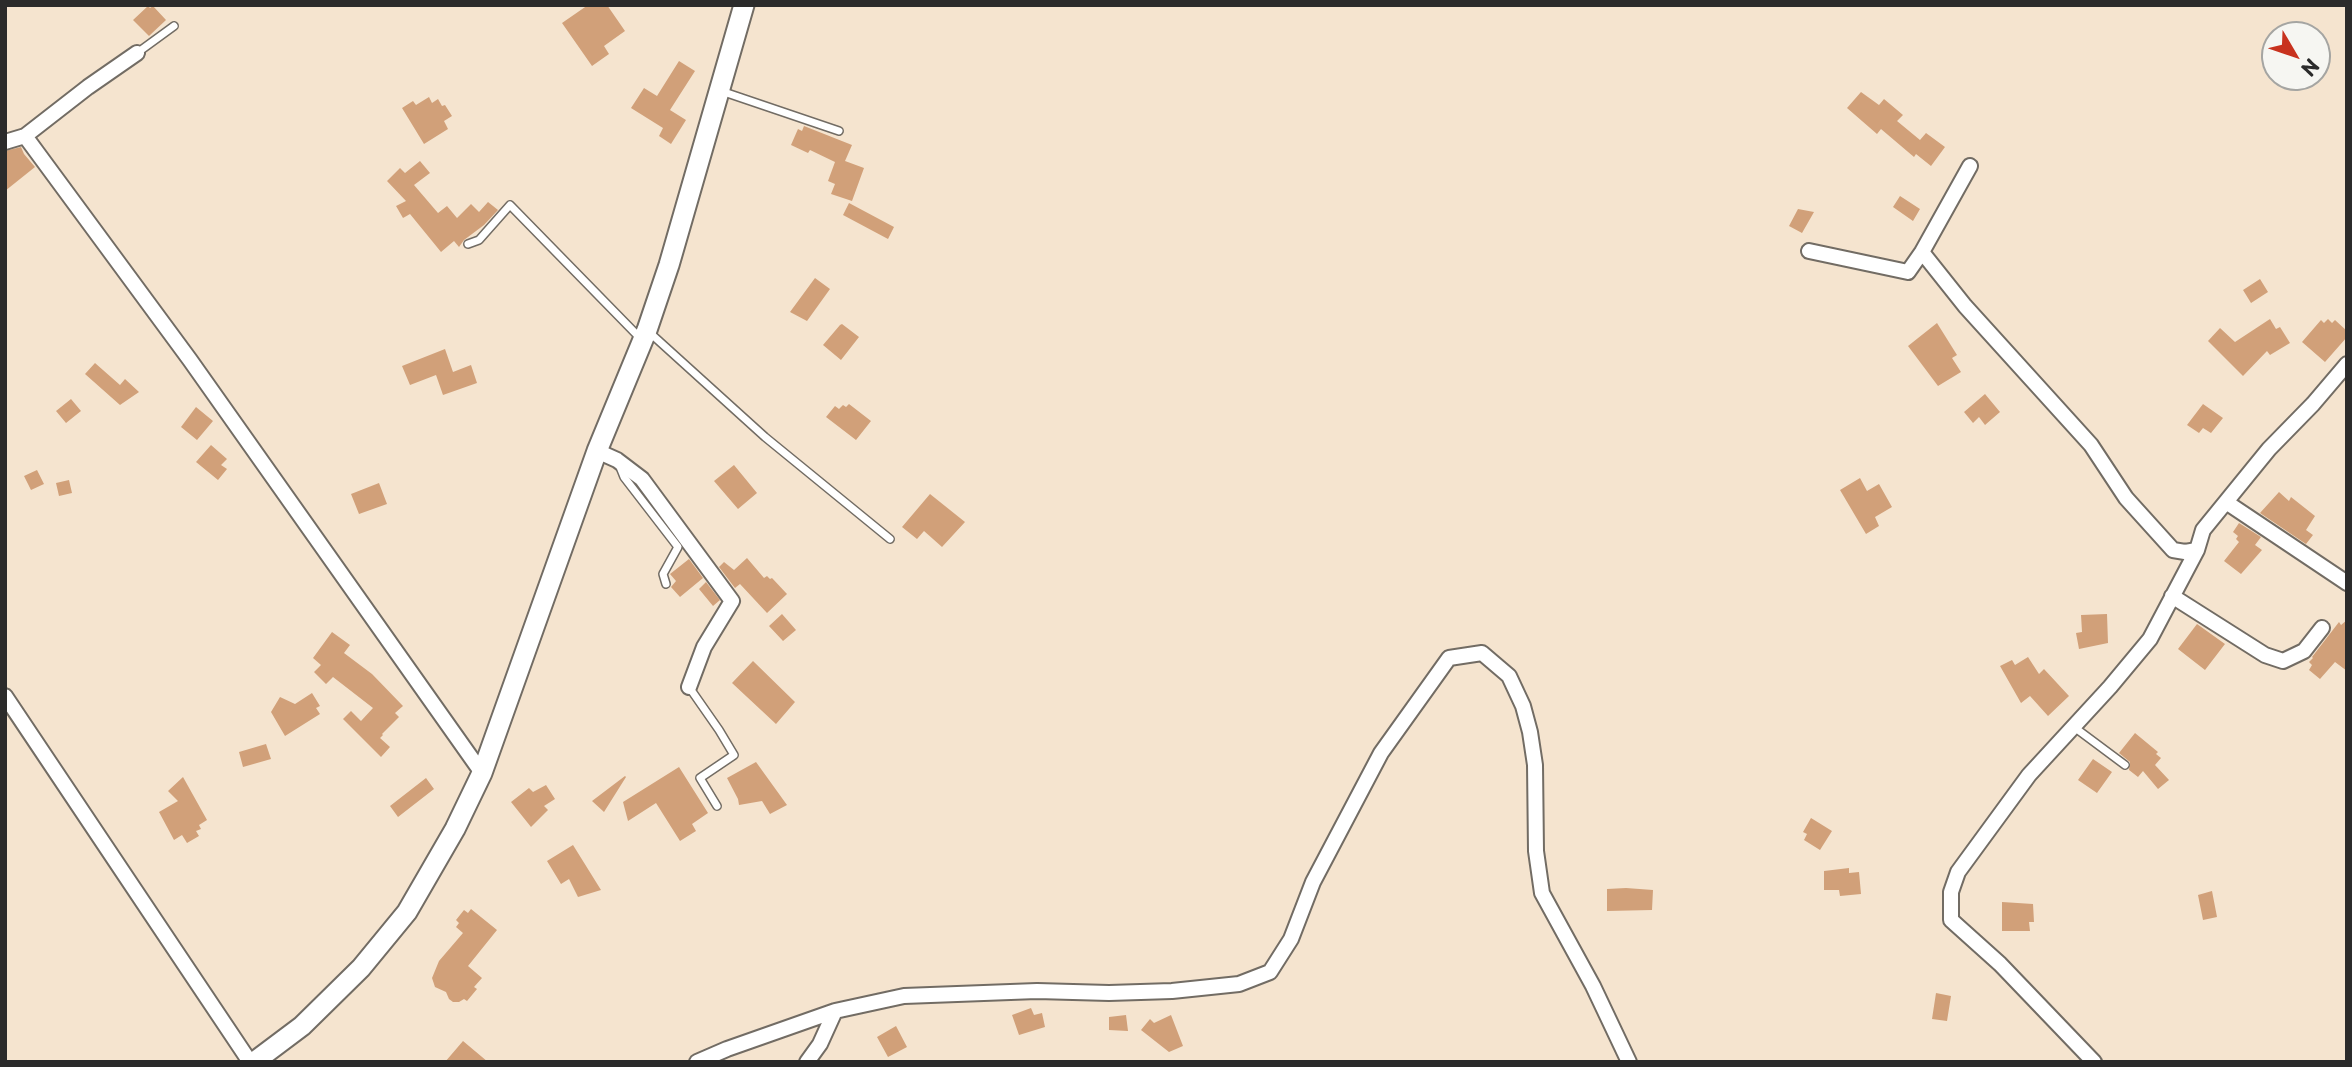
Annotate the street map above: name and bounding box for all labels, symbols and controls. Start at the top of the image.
north arrow [2261,21,2331,91]
text: N [2295,53,2326,83]

